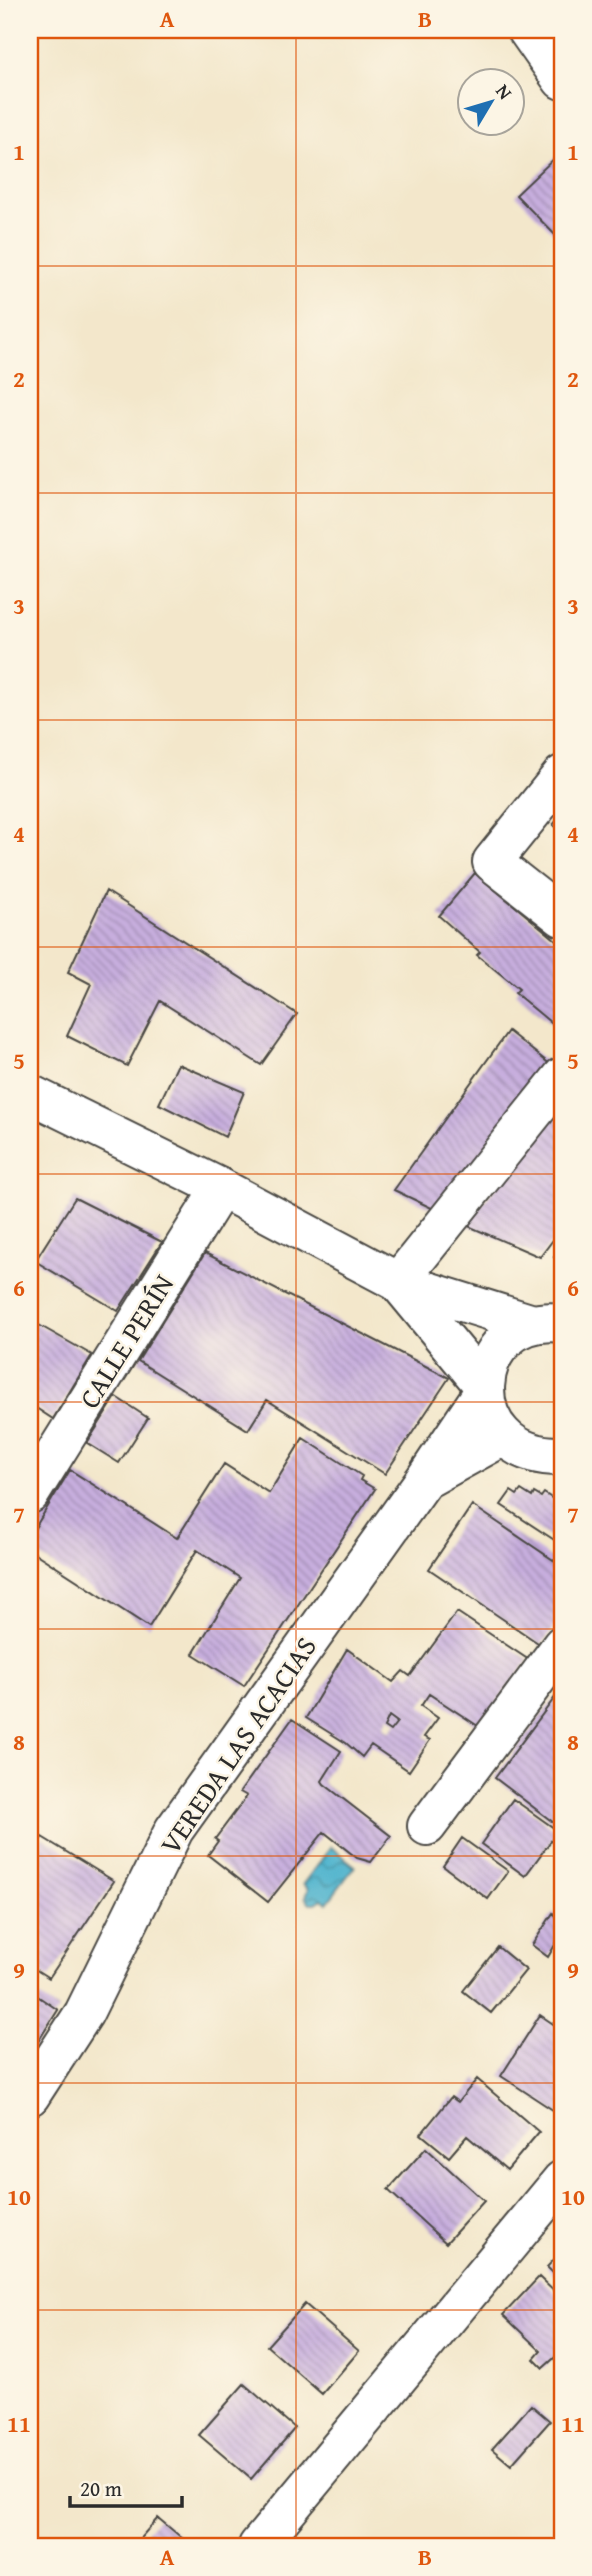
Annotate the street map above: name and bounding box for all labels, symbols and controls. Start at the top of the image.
text: A [160,2,175,35]
text: B [418,2,432,35]
north arrow [456,66,526,136]
text: N [489,78,520,105]
text: 1 [13,135,25,168]
text: 1 [567,135,579,168]
text: 2 [13,362,25,395]
text: 2 [567,362,579,395]
text: 3 [13,589,25,622]
text: 3 [567,589,579,622]
text: 4 [13,817,25,850]
text: 4 [567,817,579,850]
text: 5 [13,1044,25,1077]
text: 5 [567,1044,579,1077]
street label: CALLE PERÍN [68,1266,183,1416]
text: 6 [13,1271,25,1304]
text: 6 [567,1271,579,1304]
text: 7 [13,1498,25,1531]
text: 7 [567,1498,579,1531]
street label: VEREDA LAS ACACIAS [149,1628,326,1862]
text: 8 [13,1725,25,1758]
text: 8 [567,1725,579,1758]
text: 9 [13,1953,25,1986]
text: 9 [567,1953,579,1986]
text: 10 [7,2180,31,2213]
text: 10 [561,2180,585,2213]
text: 11 [7,2407,31,2440]
text: 11 [561,2407,585,2440]
scale bar [70,2464,182,2508]
text: 20 m [80,2473,122,2504]
text: A [160,2540,175,2573]
text: B [418,2540,432,2573]

